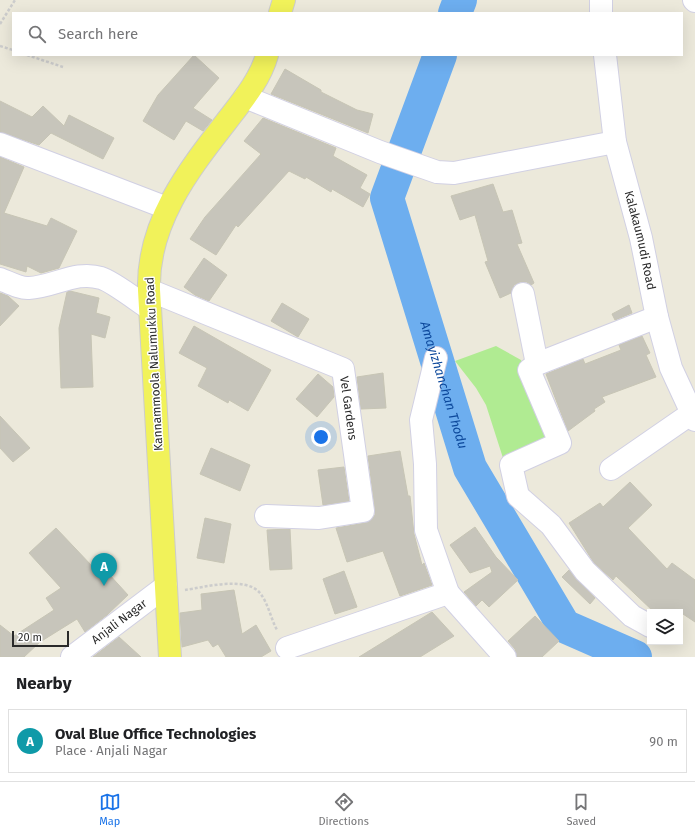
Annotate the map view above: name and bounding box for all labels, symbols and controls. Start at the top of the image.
search box [12,12,683,56]
icon: search [26,23,48,45]
text: Search here [58,25,138,43]
street label: Kalakaumudi Road [621,189,658,291]
street label: Kannammoola Nalumukku Road [142,277,166,451]
water label: Amayizhanchan Thodu [417,318,471,451]
street label: Vel Gardens [337,375,360,441]
your location [311,427,331,447]
pin: A [91,553,117,586]
street label: Anjali Nagar [89,596,150,647]
map controls [647,609,683,645]
button: layers [647,609,683,645]
scale bar [12,629,69,648]
text: 20 m [18,631,42,644]
text: Nearby [16,673,71,694]
text: Oval Blue Office Technologies [55,725,256,743]
text: A [26,734,34,749]
text: 90 m [649,734,678,749]
text: Place · Anjali Nagar [55,743,167,758]
tab: Map [99,791,121,828]
tab: Directions [318,791,369,828]
tab: Saved [566,791,596,828]

